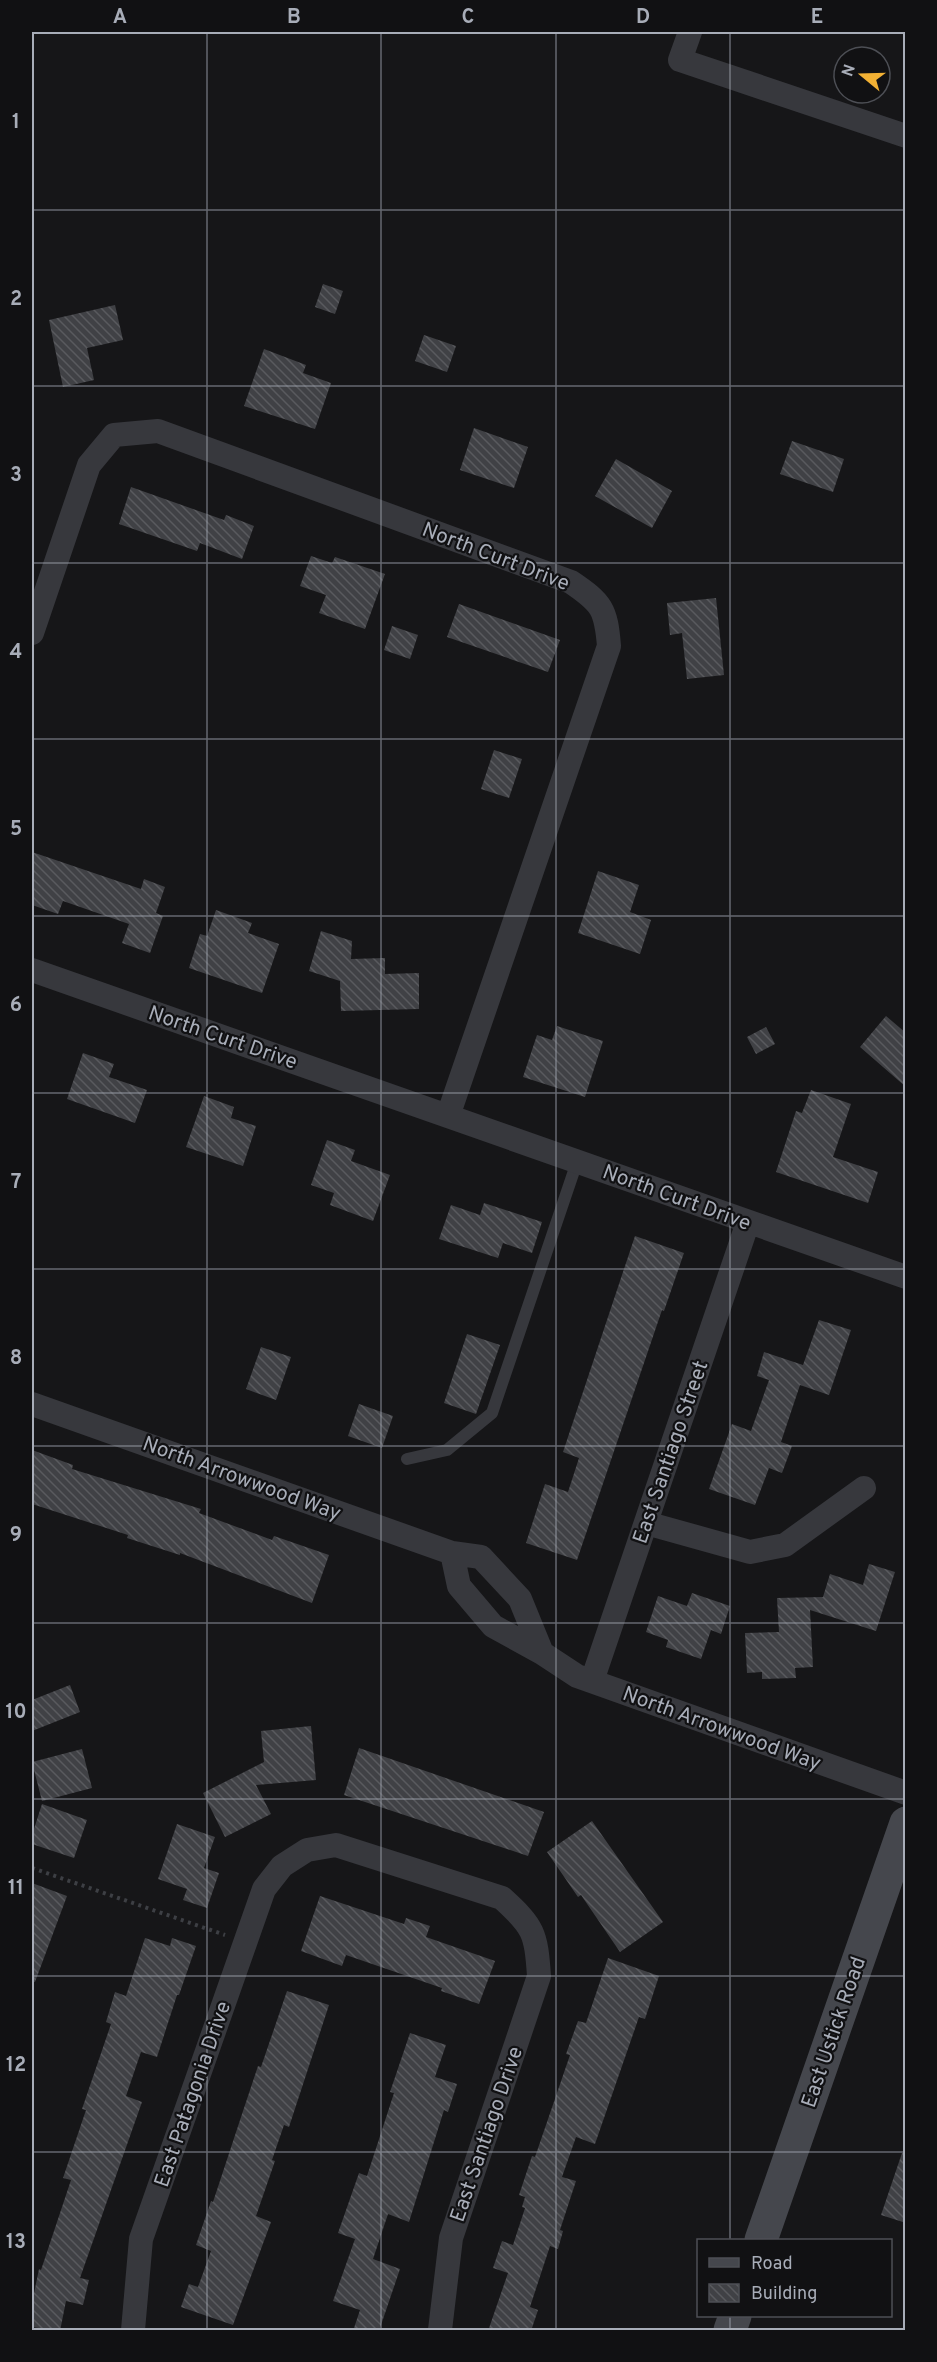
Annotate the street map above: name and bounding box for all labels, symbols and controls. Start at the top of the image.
text: A [113,5,127,31]
text: B [287,5,301,31]
text: C [462,5,474,31]
text: D [636,5,650,31]
text: E [811,5,823,31]
north arrow [832,45,892,105]
text: N [838,62,861,79]
text: 1 [12,110,20,136]
text: 2 [10,287,22,313]
text: 3 [10,463,22,489]
street label: North Curt Drive [418,517,573,598]
text: 4 [10,640,22,666]
text: 5 [10,817,22,843]
text: 6 [10,993,22,1019]
street label: North Curt Drive [144,1000,301,1077]
street label: North Curt Drive [599,1159,754,1238]
text: 7 [11,1170,21,1196]
text: 8 [10,1346,22,1372]
street label: East Santiago Street [627,1357,715,1548]
street label: North Arrowwood Way [138,1431,344,1528]
text: 9 [10,1523,22,1549]
street label: North Arrowwood Way [618,1681,824,1778]
text: 10 [5,1700,27,1726]
text: 11 [8,1876,24,1902]
street label: East Ustick Road [796,1953,873,2112]
street label: East Patagonia Drive [149,1998,238,2191]
street label: East Santiago Drive [445,2043,530,2226]
text: 12 [6,2053,26,2079]
text: 13 [6,2230,26,2256]
legend [697,2239,892,2317]
text: Road [751,2253,793,2276]
text: Building [751,2283,817,2306]

